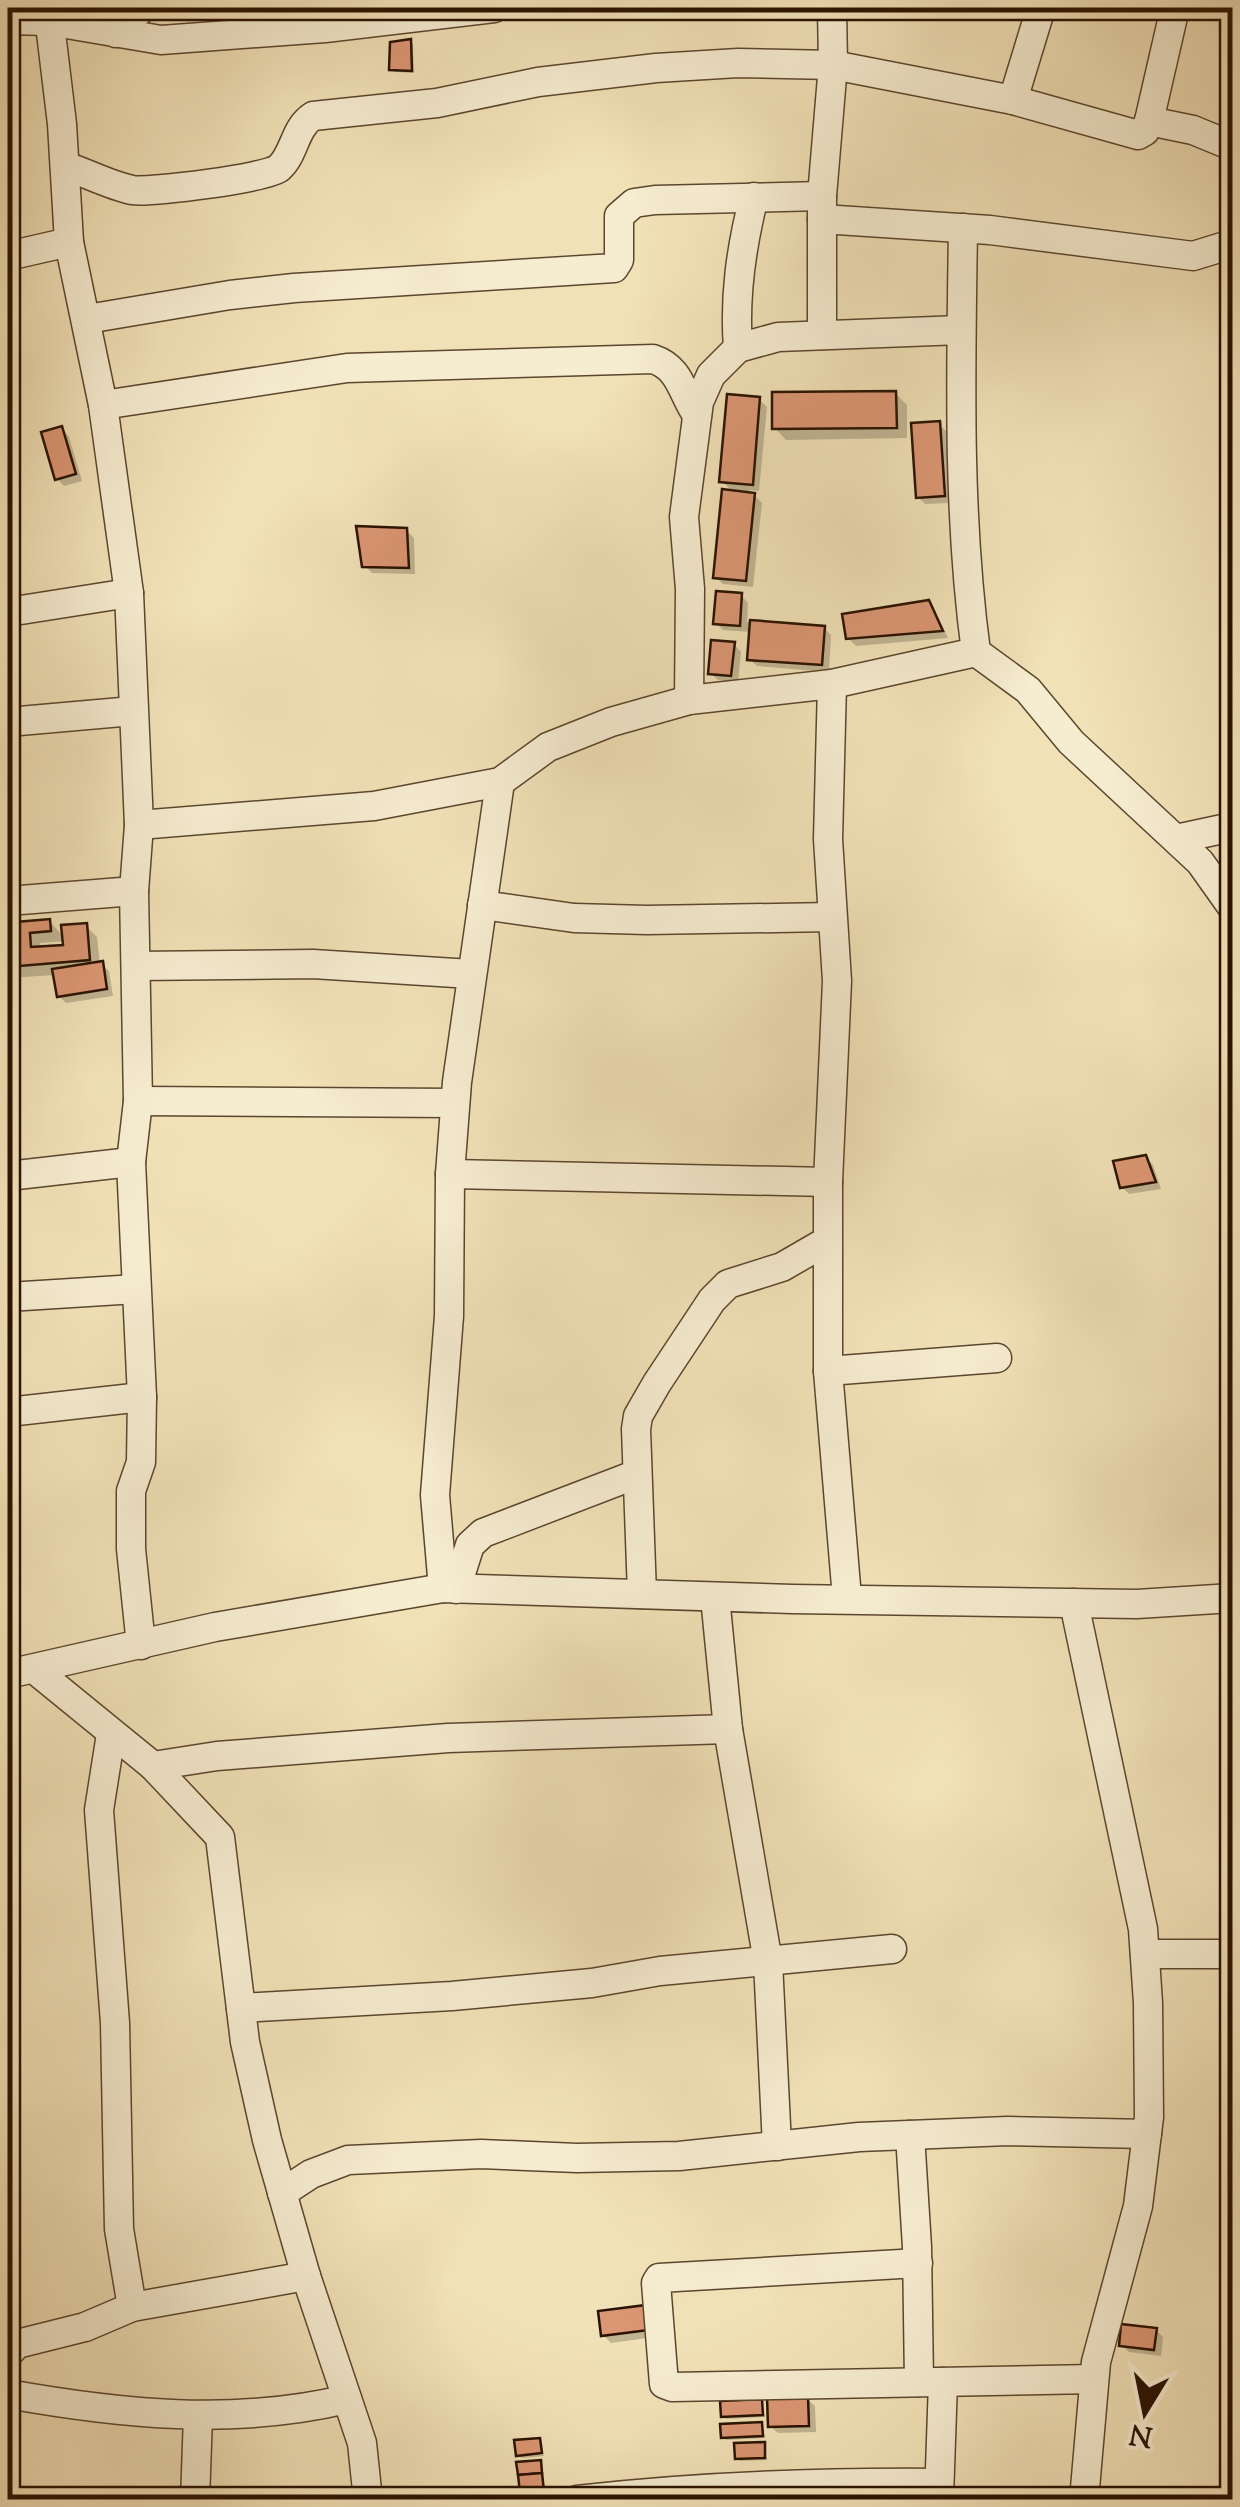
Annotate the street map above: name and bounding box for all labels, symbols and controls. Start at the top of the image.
north arrow [1095,2362,1195,2462]
text: N [1127,2412,1156,2455]

